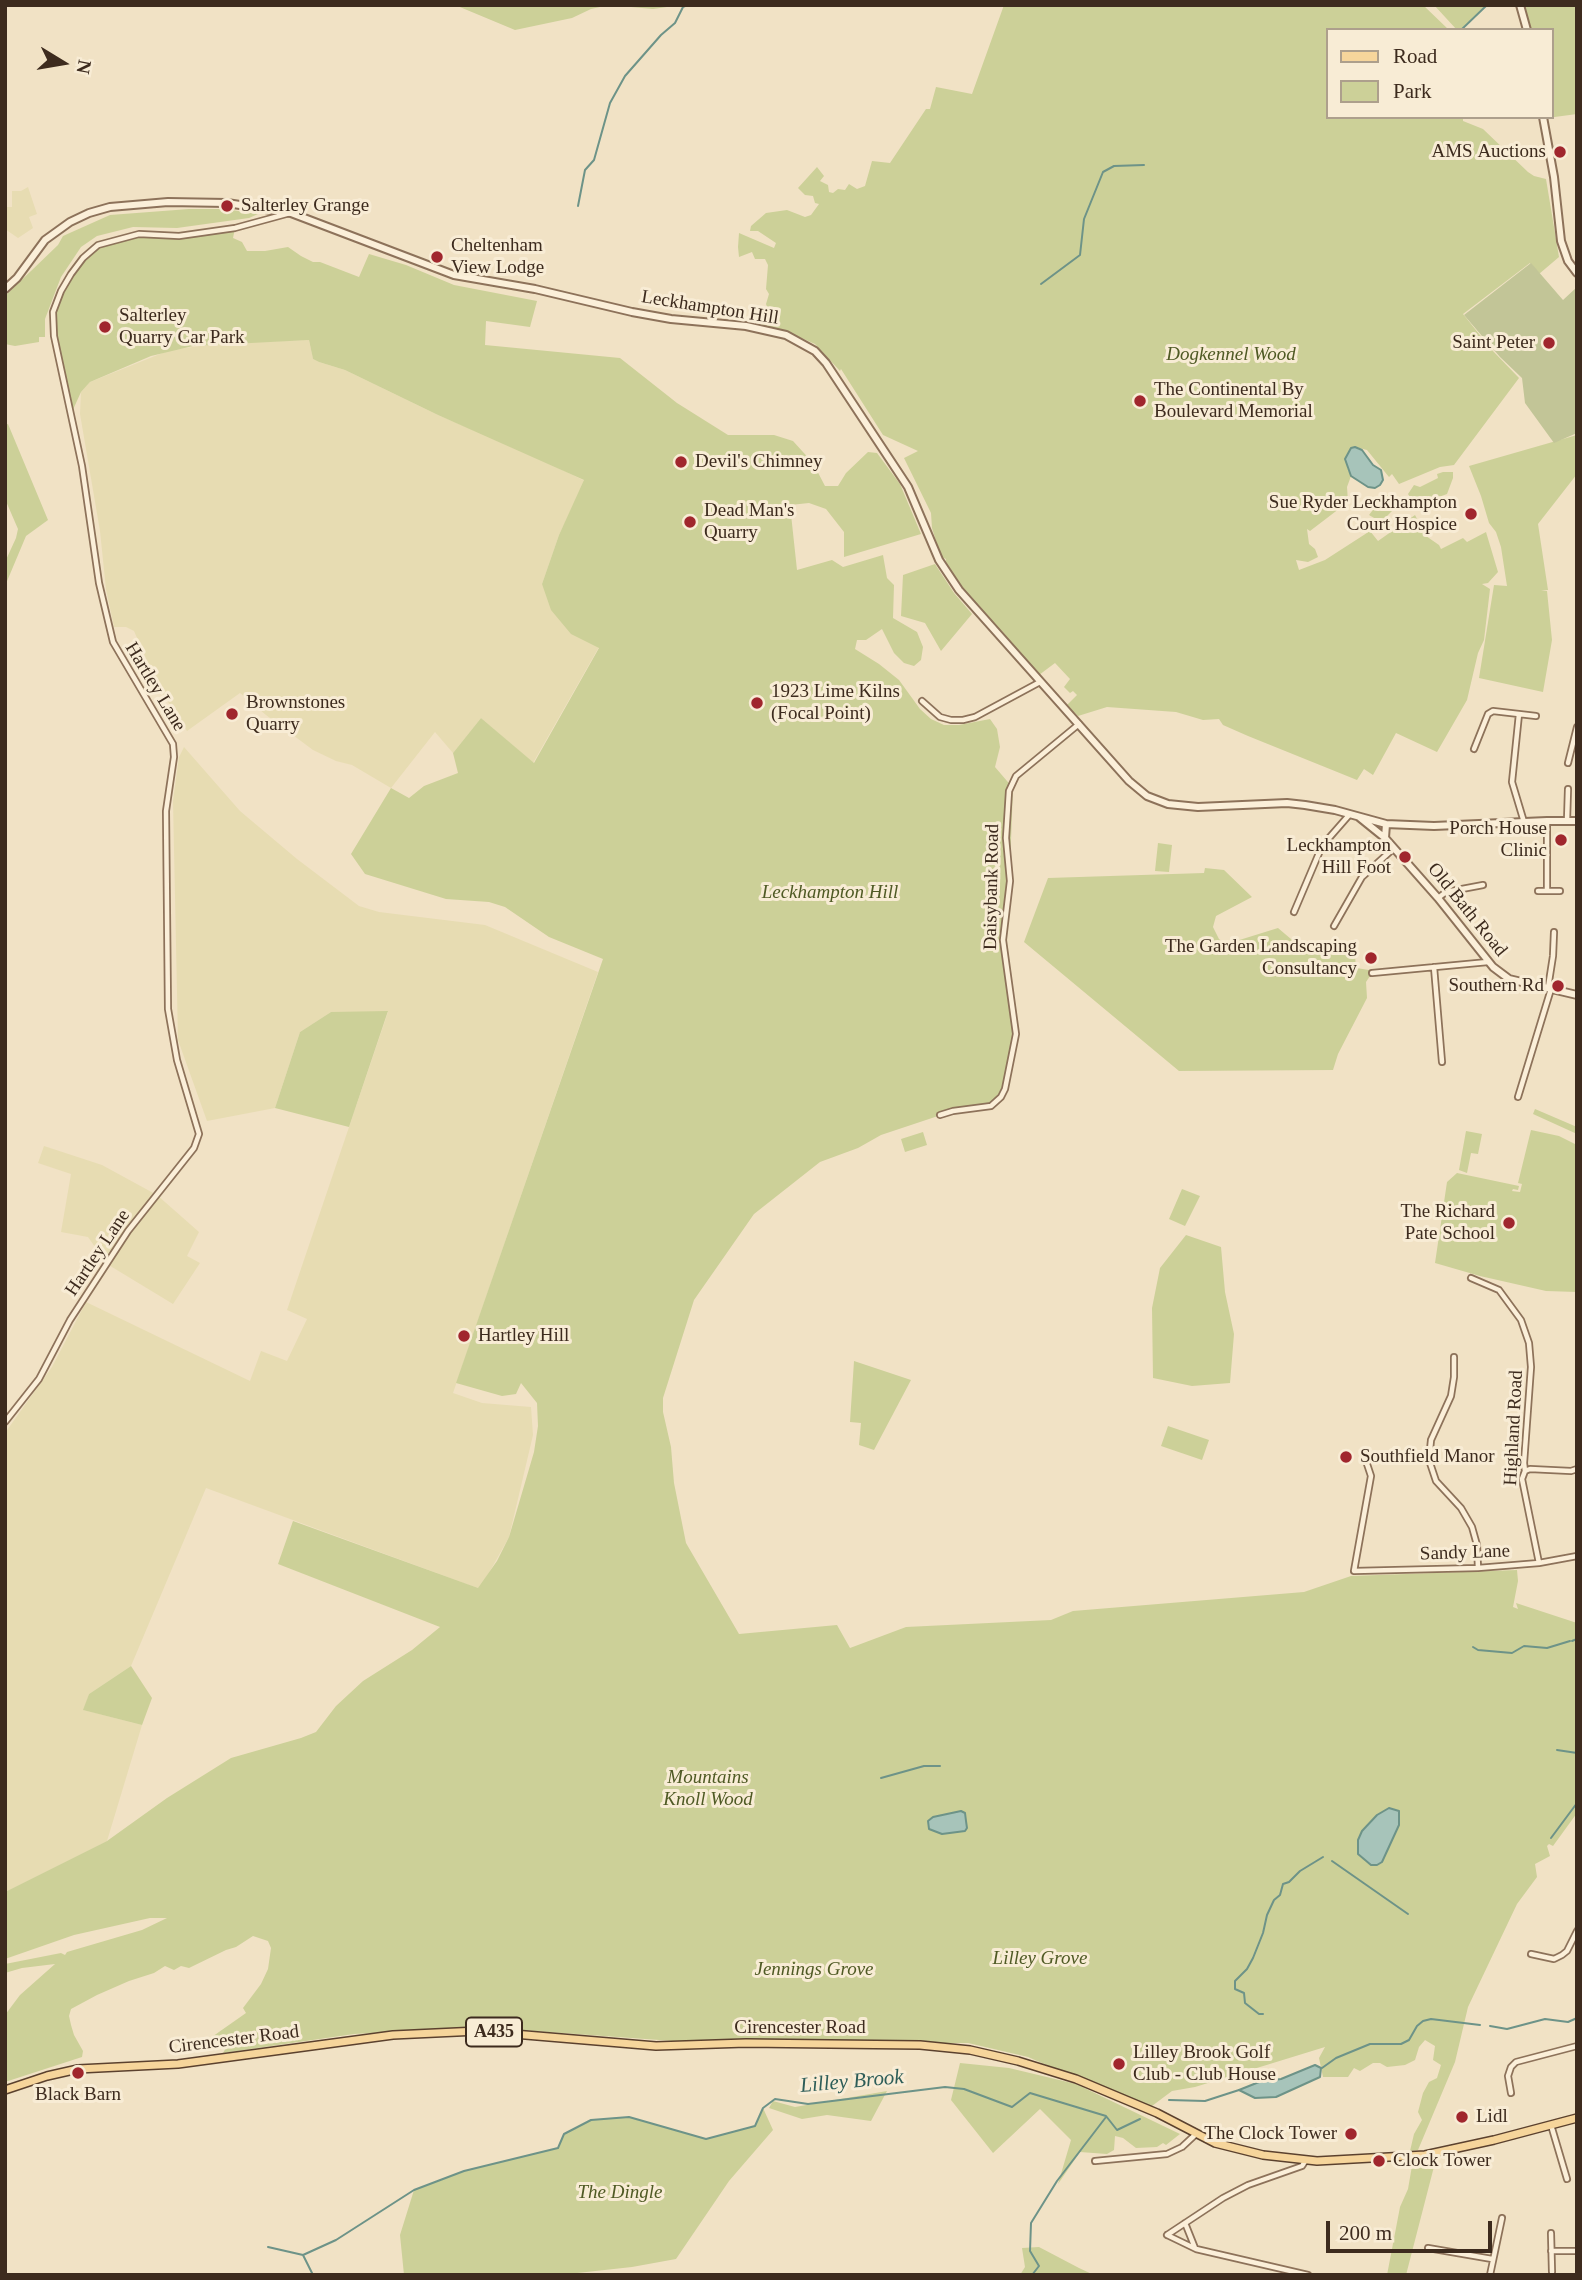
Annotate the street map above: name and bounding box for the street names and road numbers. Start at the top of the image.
street label: Leckhampton Hill [640,286,780,330]
street label: Hartley Lane [120,638,190,736]
street label: Daisybank Road [980,824,1004,950]
street label: Old Bath Road [1422,859,1512,961]
street label: Hartley Lane [61,1205,135,1301]
street label: Highland Road [1500,1370,1528,1486]
street label: Sandy Lane [1420,1540,1510,1566]
street label: Cirencester Road [734,2017,866,2039]
road number: A435 [466,2018,522,2046]
street label: Cirencester Road [167,2021,301,2059]

